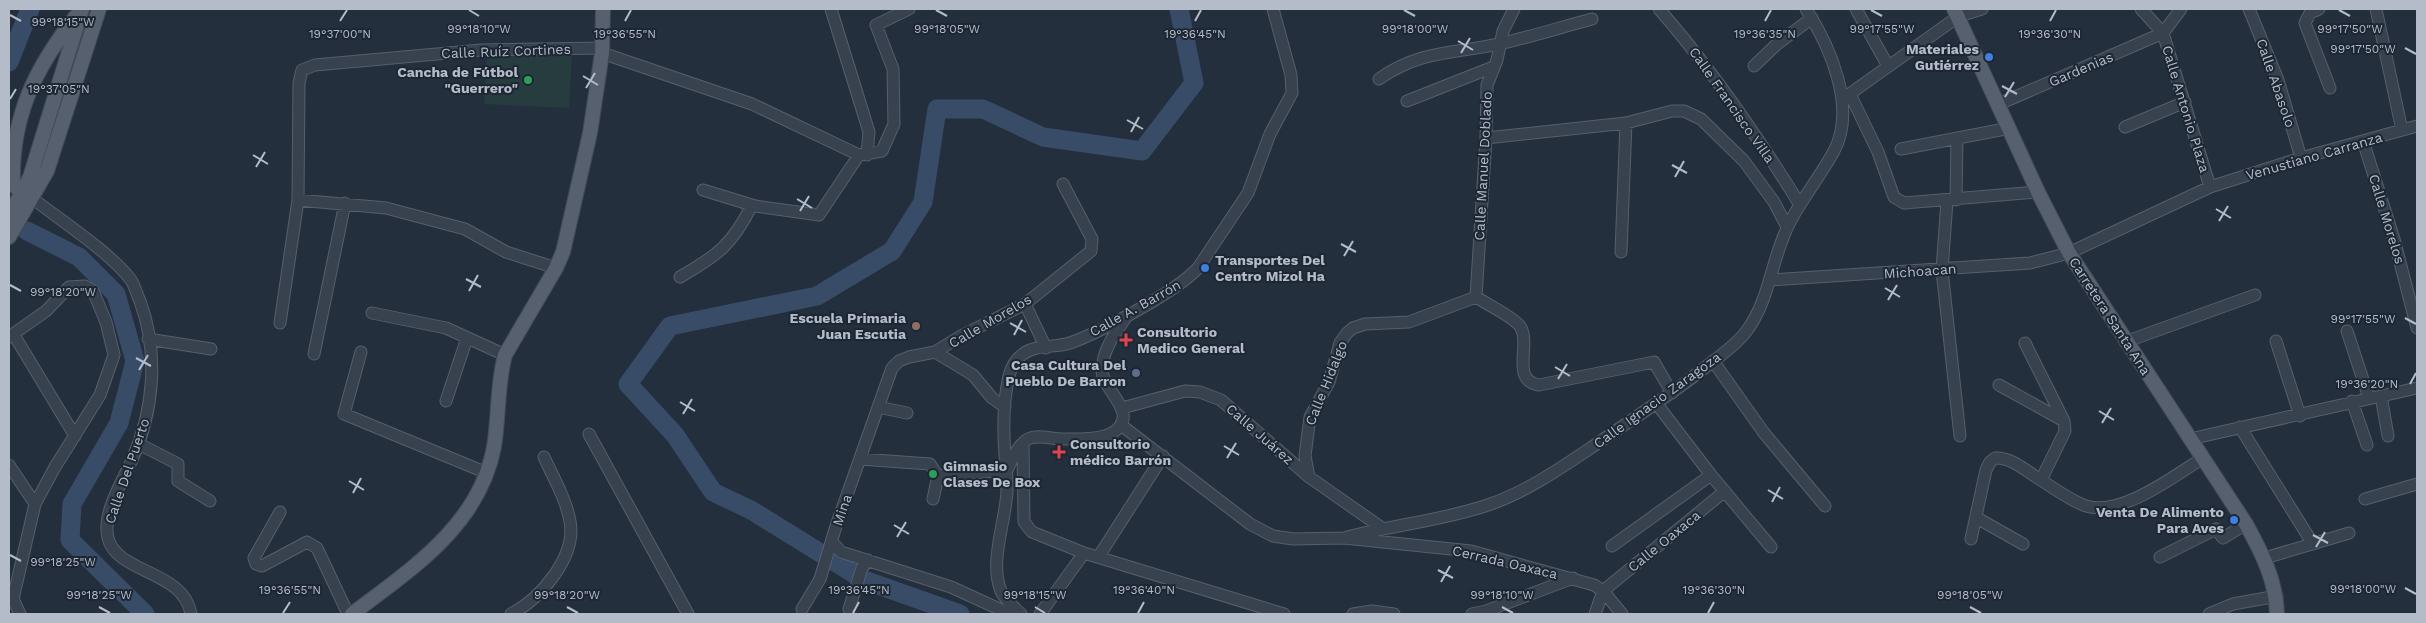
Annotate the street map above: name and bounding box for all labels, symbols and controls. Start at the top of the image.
text: 99°18'15"W [31,15,95,29]
text: 99°18'10"W [447,22,511,36]
text: 99°18'05"W [914,22,980,36]
text: 99°18'00"W [1382,22,1449,36]
text: 99°17'55"W [1850,22,1915,36]
text: 99°17'50"W [2317,22,2383,36]
text: 19°37'00"N [309,27,371,41]
text: 19°36'55"N [594,27,656,41]
text: 19°36'45"N [1164,27,1226,41]
text: 19°36'35"N [1734,27,1796,41]
text: 19°36'30"N [2019,27,2081,41]
street label: Calle Abasolo [2253,37,2299,129]
street label: Calle Ruíz Cortines [441,41,571,61]
place label: Materiales Gutiérrez [1906,41,1980,73]
text: 99°17'50"W [2330,42,2396,56]
street label: Calle Antonio Plaza [2159,43,2213,175]
street label: Calle Francisco Villa [1686,44,1778,166]
street label: Gardenias [2047,48,2115,90]
marker: Materiales Gutiérrez [1983,51,1995,63]
place label: Cancha de Fútbol "Guerrero" [397,64,518,96]
marker: Cancha de Fútbol "Guerrero" [522,74,534,86]
text: 19°37'05"N [28,82,90,96]
street label: Calle Manuel Doblado [1471,91,1495,241]
street label: Venustiano Carranza [2244,129,2384,183]
street label: Calle Morelos [2366,172,2408,266]
place label: Transportes Del Centro Mizol Ha [1215,252,1326,284]
street label: Carretera Santa Ana [2066,254,2154,378]
street label: Michoacan [1883,260,1957,282]
marker: Transportes Del Centro Mizol Ha [1199,262,1211,274]
street label: Calle A. Barrón [1087,276,1183,340]
text: 99°18'20"W [30,285,96,299]
street label: Calle Morelos [946,291,1034,351]
place label: Escuela Primaria Juan Escutia [789,310,907,342]
text: 99°17'55"W [2331,312,2396,326]
marker: Escuela Primaria Juan Escutia [910,320,922,332]
place label: Consultorio Medico General [1137,324,1245,356]
marker: Consultorio Medico General [1119,333,1133,347]
street label: Calle Hidalgo [1302,338,1350,428]
street label: Calle Ignacio Zaragoza [1590,349,1724,451]
place label: Casa Cultura Del Pueblo De Barron [1005,357,1126,389]
marker: Casa Cultura Del Pueblo De Barron [1130,367,1142,379]
text: 19°36'20"N [2336,377,2398,391]
street label: Calle Juárez [1223,400,1297,468]
street label: Calle Del Puerto [101,416,153,526]
place label: Consultorio médico Barrón [1070,436,1171,468]
marker: Consultorio médico Barrón [1052,445,1066,459]
place label: Gimnasio Clases De Box [943,458,1041,490]
marker: Gimnasio Clases De Box [927,468,939,480]
street label: Mina [829,492,855,528]
place label: Venta De Alimento Para Aves [2096,504,2225,536]
street label: Calle Oaxaca [1625,507,1703,575]
marker: Venta De Alimento Para Aves [2228,514,2240,526]
street label: Cerrada Oaxaca [1451,542,1559,582]
text: 99°18'25"W [30,555,96,569]
text: 99°18'00"W [2330,582,2397,596]
text: 19°36'55"N [259,583,321,597]
text: 19°36'45"N [828,583,890,597]
text: 19°36'40"N [1113,583,1175,597]
text: 19°36'30"N [1683,583,1745,597]
text: 99°18'25"W [66,588,132,602]
text: 99°18'20"W [534,588,600,602]
text: 99°18'15"W [1003,588,1067,602]
text: 99°18'10"W [1470,588,1534,602]
text: 99°18'05"W [1937,588,2003,602]

